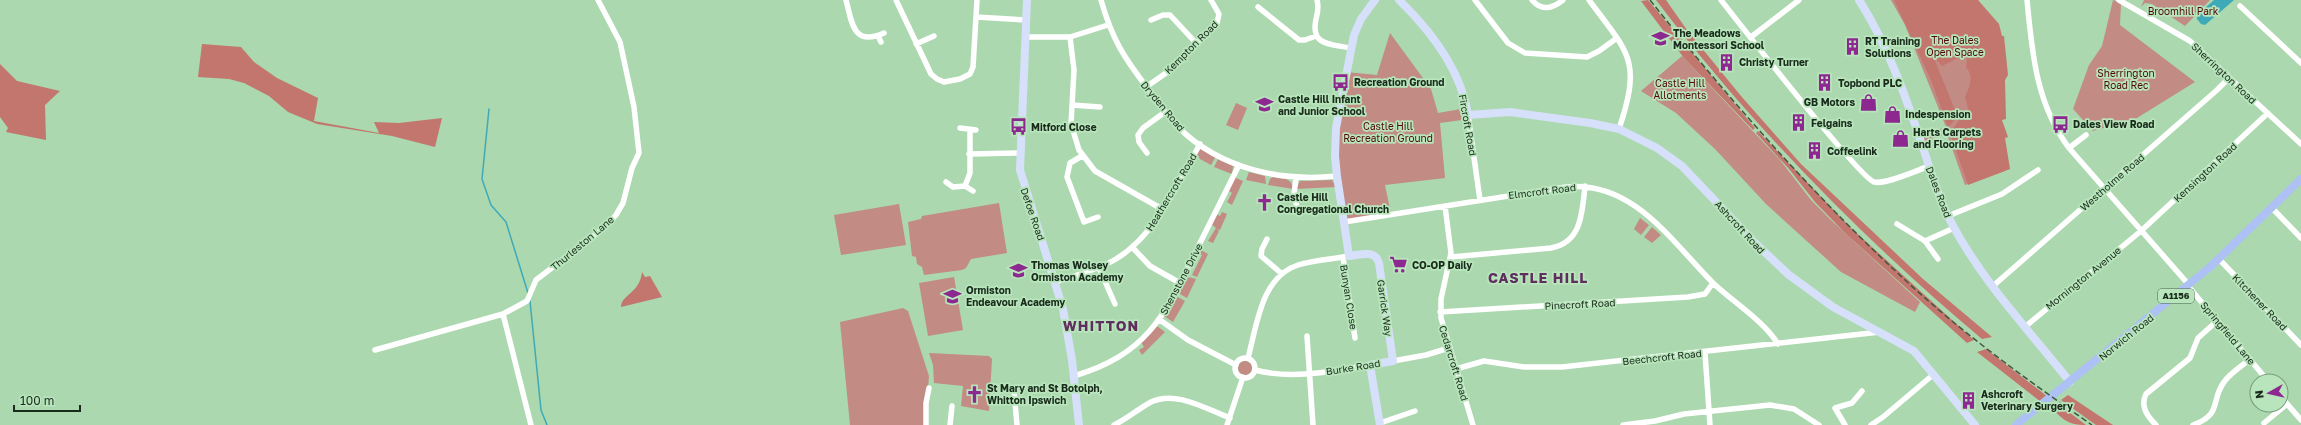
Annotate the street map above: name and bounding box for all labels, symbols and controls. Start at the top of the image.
park label: Broomhill Park [2148,5,2219,17]
street label: Kempton Road [1162,18,1220,76]
place label: The Meadows Montessori School [1673,27,1765,51]
school or university icon: The Meadows Montessori School [1650,29,1670,49]
park label: The Dales Open Space [1926,34,1984,58]
place label: RT Training Solutions [1865,35,1920,59]
building icon: RT Training Solutions [1842,37,1862,57]
street label: Sherrington Road [2189,40,2259,106]
building icon: Christy Turner [1716,52,1736,72]
place label: Christy Turner [1739,56,1809,68]
park label: Sherrington Road Rec [2097,67,2155,91]
bus stop icon: Recreation Ground [1331,72,1351,92]
building icon: Topbond PLC [1815,73,1835,93]
place label: Recreation Ground [1354,76,1444,88]
park label: Castle Hill Allotments [1654,77,1706,101]
place label: Topbond PLC [1838,77,1902,89]
street label: Dryden Road [1139,79,1187,133]
shop icon: GB Motors [1858,92,1878,112]
place label: Castle Hill Infant and Junior School [1278,93,1366,117]
street label: Fircroft Road [1457,93,1479,157]
school or university icon: Castle Hill Infant and Junior School [1255,95,1275,115]
place label: GB Motors [1804,96,1855,108]
shop icon: Indespension [1882,104,1902,124]
place label: Indespension [1905,108,1971,120]
building icon: Felgains [1788,113,1808,133]
bus stop icon: Dales View Road [2050,114,2070,134]
bus stop icon: Mitford Close [1008,117,1028,137]
place label: Felgains [1811,117,1853,129]
place label: Dales View Road [2073,118,2155,130]
park label: Castle Hill Recreation Ground [1343,120,1433,144]
place label: Mitford Close [1031,121,1097,133]
place label: Harts Carpets and Flooring [1913,126,1981,150]
shop icon: Harts Carpets and Flooring [1890,128,1910,148]
street label: Kensington Road [2171,140,2239,204]
building icon: Coffeelink [1804,141,1824,161]
place label: Coffeelink [1827,145,1877,157]
street label: Heathercroft Road [1143,151,1199,233]
street label: Westholme Road [2077,151,2147,213]
street label: Dales Road [1924,165,1954,219]
street label: Elmcroft Road [1507,181,1577,201]
street label: Defoe Road [1018,186,1048,242]
place label: Castle Hill Congregational Church [1277,191,1389,215]
church icon: Castle Hill Congregational Church [1254,193,1274,213]
street label: Ashcroft Road [1712,198,1768,256]
street label: Thurleston Lane [548,213,616,273]
street label: Shenstone Drive [1157,241,1205,317]
street label: Mornington Avenue [2043,244,2123,312]
supermarket icon: CO-OP Daily [1389,255,1409,275]
place label: Thomas Wolsey Ormiston Academy [1031,259,1123,283]
place label: CO-OP Daily [1412,259,1472,271]
school or university icon: Thomas Wolsey Ormiston Academy [1008,261,1028,281]
street label: Bunyan Close [1338,264,1360,330]
district label: CASTLE HILL [1488,269,1588,286]
street label: Kitchener Road [2230,271,2290,333]
street label: Garrick Way [1375,279,1395,337]
place label: Ormiston Endeavour Academy [966,284,1065,308]
school or university icon: Ormiston Endeavour Academy [943,286,963,306]
road number: A1156 [2158,289,2194,303]
street label: Pinecroft Road [1544,296,1616,312]
street label: Springfield Lane [2198,299,2258,367]
street label: Norwich Road [2096,311,2156,363]
district label: WHITTON [1063,317,1139,334]
street label: Cedarcroft Road [1437,324,1471,402]
street label: Beechcroft Road [1622,347,1702,367]
street label: Burke Road [1325,357,1381,377]
north arrow [2249,373,2289,413]
place label: St Mary and St Botolph, Whitton Ipswich [987,382,1103,406]
church icon: St Mary and St Botolph, Whitton Ipswich [964,384,984,404]
scale bar [14,387,80,413]
place label: Ashcroft Veterinary Surgery [1981,388,2073,412]
text: N [2252,389,2266,400]
building icon: Ashcroft Veterinary Surgery [1958,390,1978,410]
text: 100 m [20,393,54,408]

